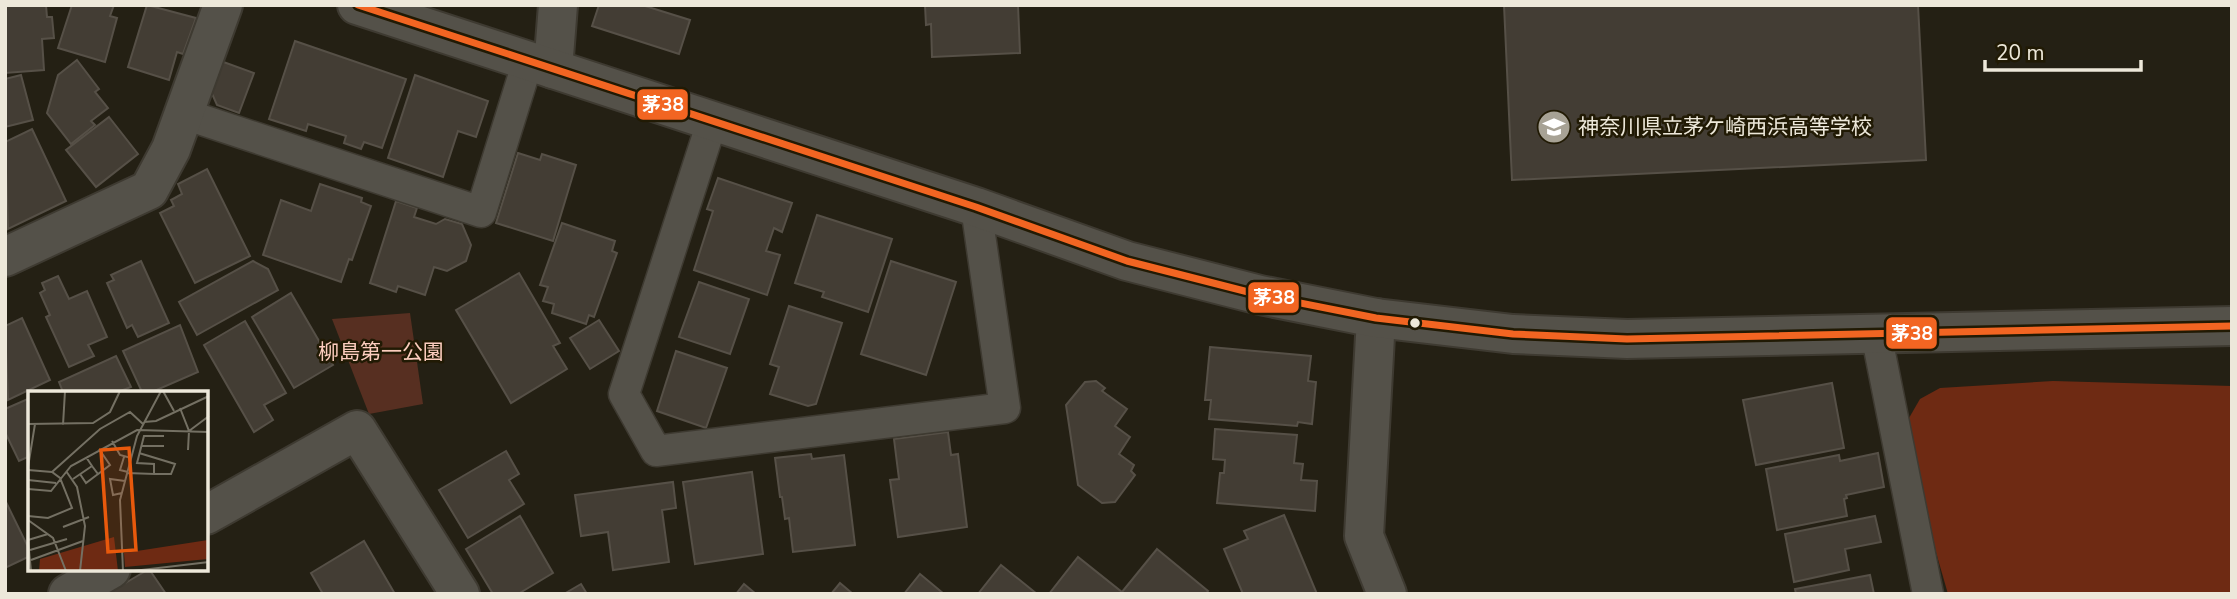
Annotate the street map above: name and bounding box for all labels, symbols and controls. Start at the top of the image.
scale bar [1985,28,2141,72]
text: 20 m [1996,39,2045,67]
line badge: 茅38 [636,88,689,121]
text: 茅38 [642,92,684,118]
school or university icon: 神奈川県立茅ケ崎西浜高等学校 [1535,108,1573,146]
place label: 神奈川県立茅ケ崎西浜高等学校 [1578,113,1872,141]
line badge: 茅38 [1247,281,1300,314]
text: 茅38 [1253,285,1295,311]
unlabelled marker [1408,316,1422,330]
line badge: 茅38 [1885,316,1938,350]
text: 茅38 [1891,321,1933,347]
park label: 柳島第一公園 [318,338,444,366]
inset map [28,391,208,571]

